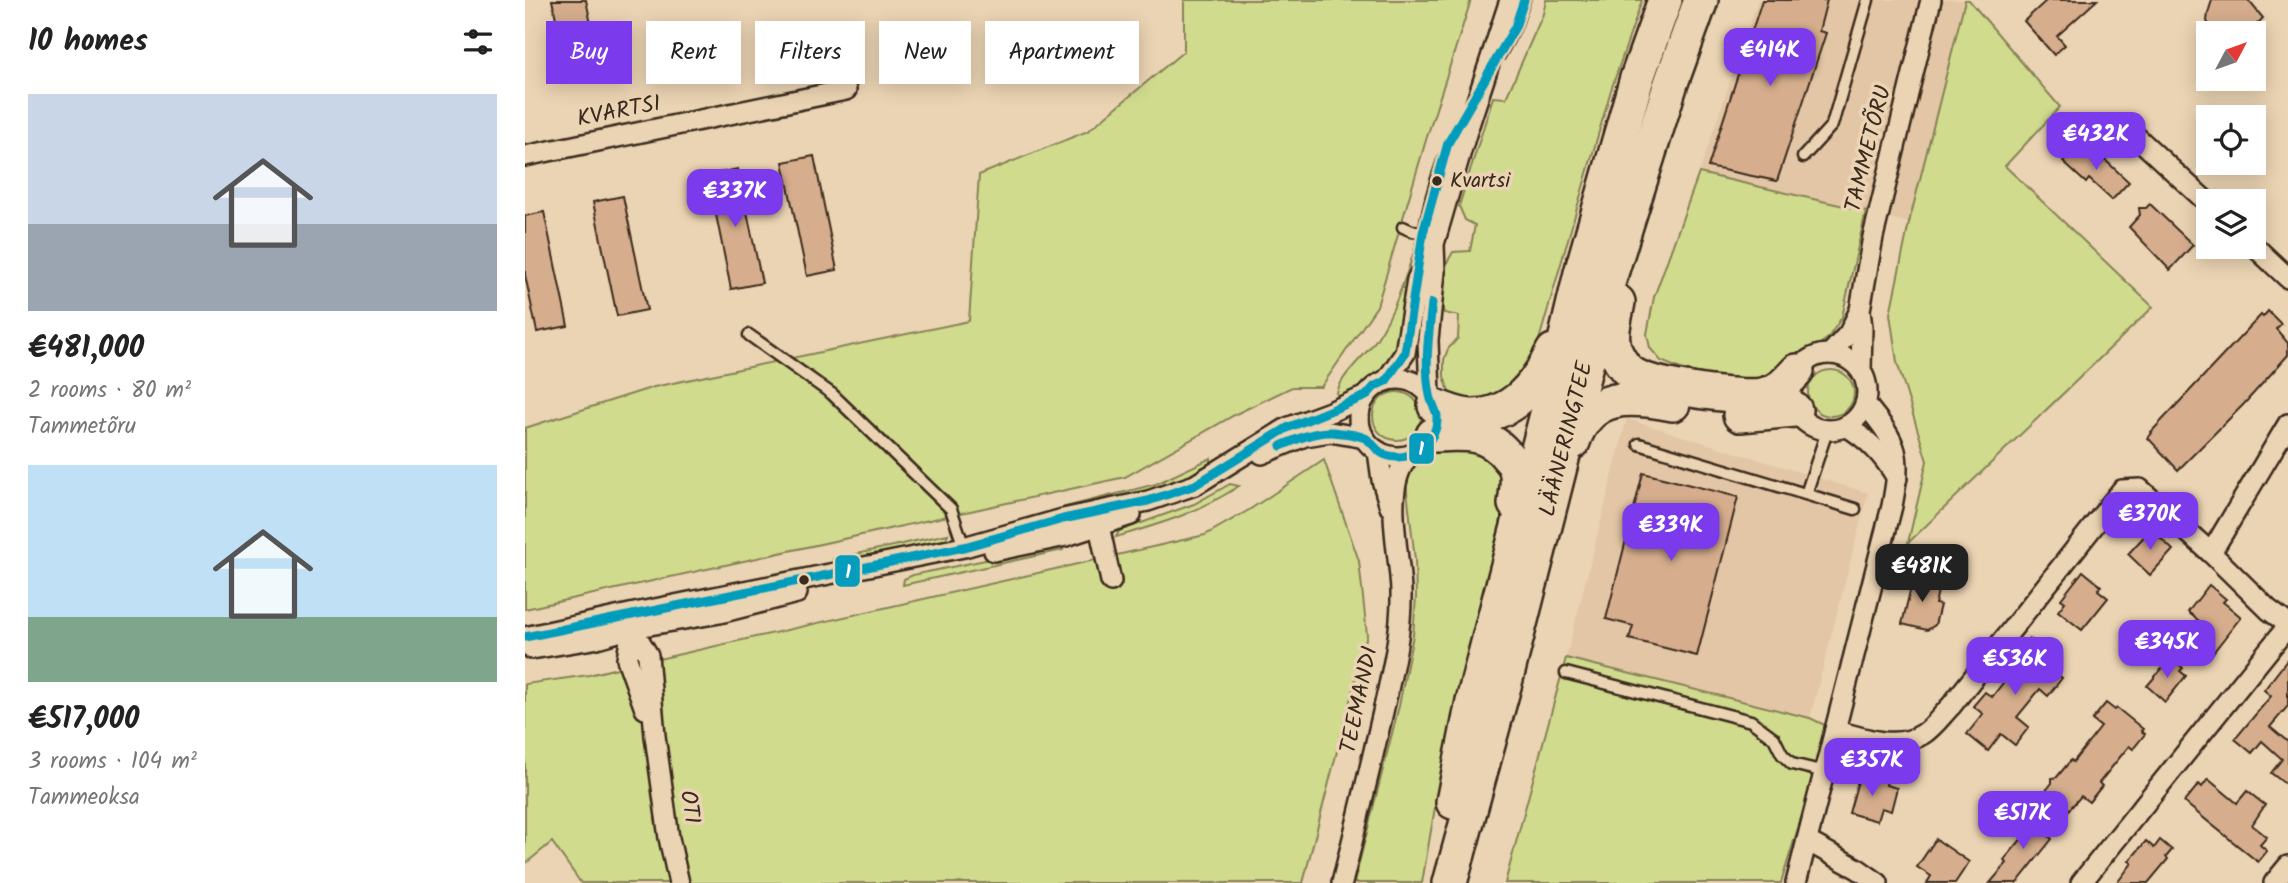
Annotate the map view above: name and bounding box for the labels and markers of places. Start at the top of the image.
pin: €414K [1721,28,1819,88]
pin: €432K [2047,113,2145,172]
place label: Kvartsi [1450,165,1511,198]
pin: €337K [686,170,784,229]
marker: Kvartsi [1430,174,1444,188]
pin: €370K [2101,492,2199,552]
pin: €339K [1622,504,1720,563]
pin: €481K [1873,544,1971,604]
unlabelled marker [797,573,811,587]
pin: €345K [2118,620,2216,680]
pin: €536K [1966,638,2064,697]
pin: €357K [1823,738,1921,798]
pin: €517K [1974,792,2072,851]

